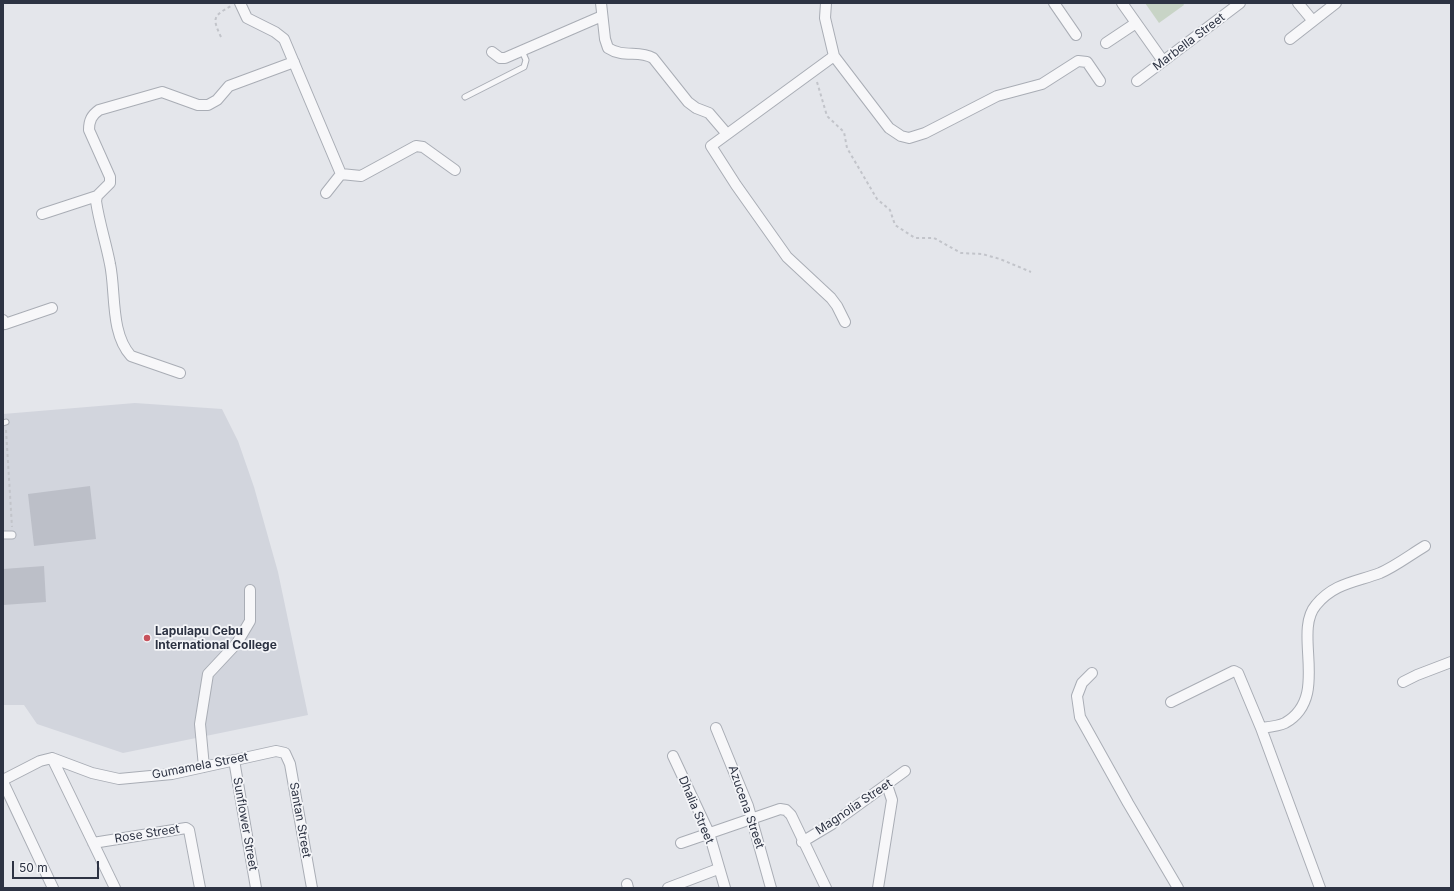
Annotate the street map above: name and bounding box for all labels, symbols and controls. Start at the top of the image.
street label: Marbella Street [1150,10,1228,74]
place label: Lapulapu Cebu International College [155,624,277,652]
marker: Lapulapu Cebu International College [142,633,152,643]
street label: Gumamela Street [151,750,249,782]
street label: Azucena Street [725,764,767,850]
street label: Dhalia Street [675,774,717,846]
street label: Sunflower Street [230,776,260,872]
street label: Magnolia Street [813,776,895,838]
street label: Santan Street [286,781,314,859]
street label: Rose Street [114,822,180,846]
scale bar [14,853,101,879]
text: 50 m [19,860,48,875]

